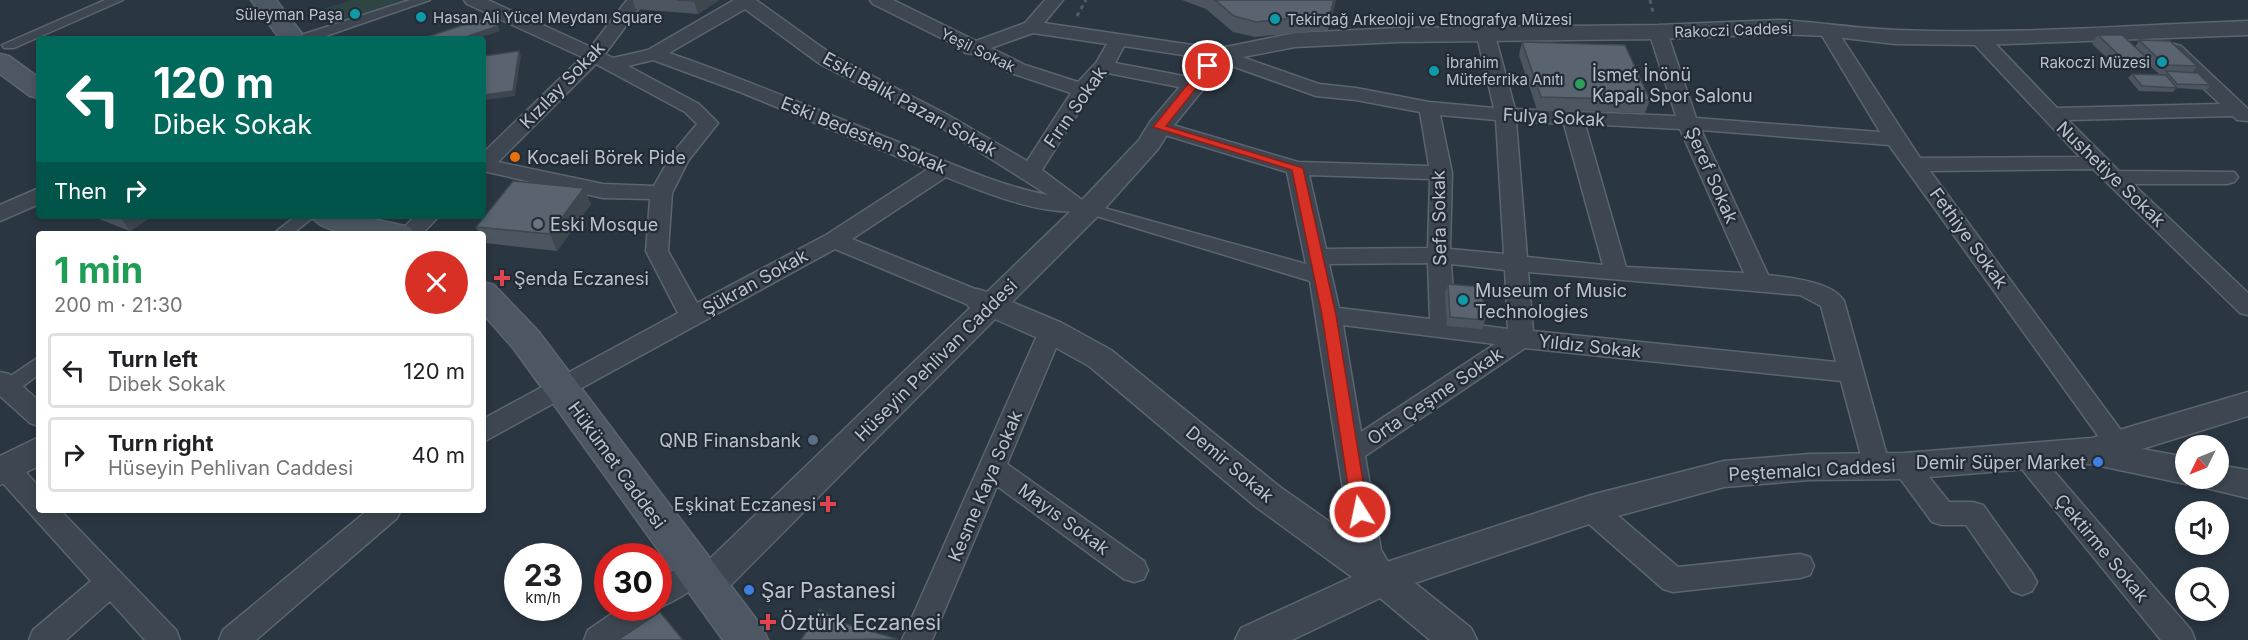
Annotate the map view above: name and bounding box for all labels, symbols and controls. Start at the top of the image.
place label: Süleyman Paşa [235,5,343,24]
marker: Süleyman Paşa [348,7,362,21]
place label: Hasan Ali Yücel Meydanı Square [433,8,662,27]
marker: Hasan Ali Yücel Meydanı Square [414,10,428,24]
place label: Tekirdağ Arkeoloji ve Etnografya Müzesi [1287,10,1572,29]
marker: Tekirdağ Arkeoloji ve Etnografya Müzesi [1268,12,1282,26]
street label: Rakoczi Caddesi [1674,18,1792,42]
street label: Yeşil Sokak [938,24,1019,77]
street label: Kızılay Sokak [515,37,609,133]
pin [1182,40,1233,91]
street label: Eski Balık Pazarı Sokak [819,47,1001,161]
icon: arrive [1191,49,1224,82]
place label: İbrahim Müteferrika Anıtı [1446,53,1563,89]
place label: Rakoczi Müzesi [2040,53,2150,72]
marker: Rakoczi Müzesi [2155,55,2169,69]
text: 120 m [153,57,274,108]
icon: left [54,60,132,138]
street label: Fırın Sokak [1039,62,1111,152]
place label: İsmet İnönü Kapalı Spor Salonu [1592,63,1753,106]
marker: İbrahim Müteferrika Anıtı [1427,64,1441,78]
marker: İsmet İnönü Kapalı Spor Salonu [1573,77,1587,91]
street label: Eski Bedesten Sokak [778,92,950,178]
street label: Fulya Sokak [1502,104,1606,130]
text: Dibek Sokak [153,108,312,141]
street label: Nushetiye Sokak [2052,117,2170,231]
street label: Şeref Sokak [1681,124,1743,226]
place label: Kocaeli Börek Pide [527,147,686,168]
marker: Kocaeli Börek Pide [508,150,522,164]
street label: Sefa Sokak [1428,170,1450,266]
icon: right [119,174,152,207]
text: Then [54,178,107,204]
street label: Fethiye Sokak [1926,184,2012,292]
place label: Eski Mosque [550,214,658,235]
marker: Eski Mosque [531,217,545,231]
street label: Şükran Sokak [699,244,811,320]
text: 1 min [54,248,143,292]
button: close [405,251,468,314]
place label: Şenda Eczanesi [514,268,649,289]
marker: Şenda Eczanesi [495,271,509,285]
street label: Hüseyin Pehlivan Caddesi [851,275,1021,445]
place label: Museum of Music Technologies [1475,280,1627,322]
text: 200 m · 21:30 [54,293,183,317]
marker: Museum of Music Technologies [1456,293,1470,307]
street label: Yıldız Sokak [1538,330,1642,362]
street label: Orta Çeşme Sokak [1363,343,1507,449]
text: Turn left [108,346,198,372]
icon: left [57,354,90,387]
text: 120 m [403,358,465,384]
text: Dibek Sokak [108,372,226,396]
street label: Hükümet Caddesi [564,398,670,532]
street label: Kesme Kaya Sokak [944,407,1026,565]
street label: Demir Sokak [1182,421,1278,507]
text: Turn right [108,430,214,456]
place label: QNB Finansbank [659,430,801,451]
marker: QNB Finansbank [806,433,820,447]
north arrow [2175,435,2229,489]
map controls [2175,435,2229,621]
icon: right [57,438,90,471]
text: 40 m [411,442,465,468]
place label: Demir Süper Market [1916,452,2086,473]
street label: Peştemalcı Caddesi [1728,455,1896,485]
marker: Demir Süper Market [2091,455,2105,469]
text: Hüseyin Pehlivan Caddesi [108,456,353,480]
street label: Mayıs Sokak [1014,479,1114,559]
position arrow [1328,480,1392,544]
street label: Çektirme Sokak [2051,490,2153,606]
place label: Eşkinat Eczanesi [674,494,816,515]
marker: Eşkinat Eczanesi [821,497,835,511]
button: sound [2175,501,2229,555]
speed limit sign: 30 [594,543,672,621]
text: 23 [524,557,562,593]
button: search [2175,567,2229,621]
place label: Şar Pastanesi [761,578,896,603]
marker: Şar Pastanesi [742,583,756,597]
text: km/h [525,588,561,607]
place label: Öztürk Eczanesi [780,610,941,635]
marker: Öztürk Eczanesi [761,615,775,629]

